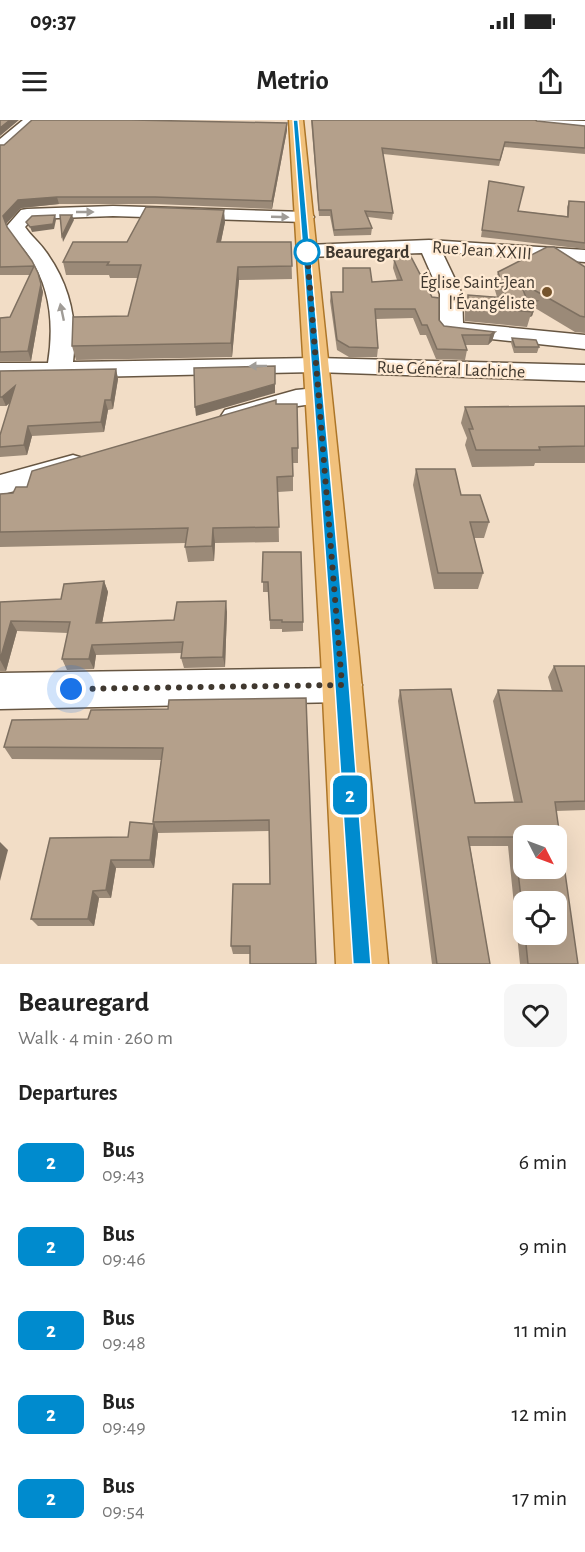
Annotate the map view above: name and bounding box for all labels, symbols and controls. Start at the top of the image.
text: 09:37 [30,10,76,32]
icon: menu [18,65,51,98]
icon: share [534,65,567,98]
text: Metrio [256,67,329,94]
one-way arrow [75,207,94,217]
one-way arrow [270,212,289,221]
marker: Beauregard [294,239,320,265]
street label: Rue Jean XXIII [432,239,532,263]
place label: Beauregard [325,244,410,262]
place label: Église Saint-Jean l'Évangéliste [420,271,535,313]
marker: Église Saint-Jean l'Évangéliste [540,285,554,299]
one-way arrow [57,302,66,321]
street label: Rue Général Lachiche [376,358,526,382]
one-way arrow [248,361,267,371]
your location [56,674,86,704]
line badge: 2 [330,776,370,814]
text: 2 [345,785,355,806]
north arrow [513,825,567,879]
map controls [513,825,567,945]
button: locate [513,891,567,945]
button: heart [504,984,567,1047]
text: Beauregard [18,989,149,1017]
text: Walk · 4 min · 260 m [18,1028,173,1048]
text: Departures [18,1082,118,1104]
text: Bus [102,1139,135,1161]
text: 6 min [519,1151,567,1173]
text: 2 [46,1152,56,1173]
text: 09:43 [102,1165,144,1185]
text: Bus [102,1223,135,1245]
text: 9 min [519,1235,567,1257]
text: 2 [46,1236,56,1257]
text: 09:46 [102,1249,146,1269]
text: Bus [102,1307,135,1329]
text: 11 min [514,1319,567,1341]
text: 2 [46,1320,56,1341]
text: 09:48 [102,1333,146,1353]
text: Bus [102,1391,135,1413]
text: 12 min [512,1403,567,1425]
text: 2 [46,1404,56,1425]
text: 09:49 [102,1417,146,1437]
text: Bus [102,1475,135,1497]
text: 17 min [512,1487,567,1509]
text: 2 [46,1488,56,1509]
text: 09:54 [102,1501,145,1521]

